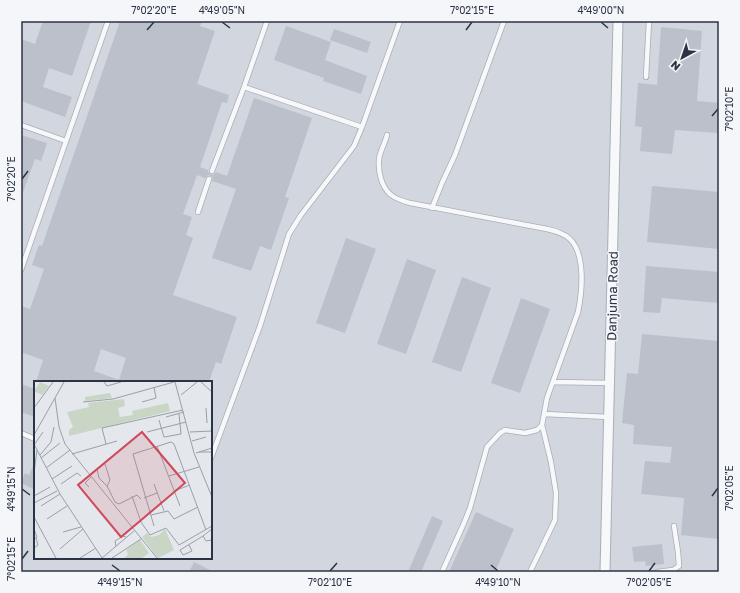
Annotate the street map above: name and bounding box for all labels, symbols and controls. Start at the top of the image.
text: 7°02'20"E [131,4,177,16]
text: 4°49'05"N [199,4,245,16]
text: 7°02'15"E [450,4,494,16]
text: 4°49'00"N [578,4,624,16]
north arrow [662,38,702,78]
text: N [668,58,683,74]
text: 7°02'10"E [723,87,735,131]
text: 7°02'20"E [5,156,17,202]
street label: Danjuma Road [603,251,621,341]
inset map [34,381,212,559]
text: 7°02'05"E [723,465,735,511]
text: 4°49'15"N [5,466,17,512]
text: 7°02'15"E [5,537,17,581]
text: 4°49'15"N [97,576,143,588]
text: 7°02'10"E [308,576,352,588]
text: 4°49'10"N [475,576,521,588]
text: 7°02'05"E [626,576,672,588]

